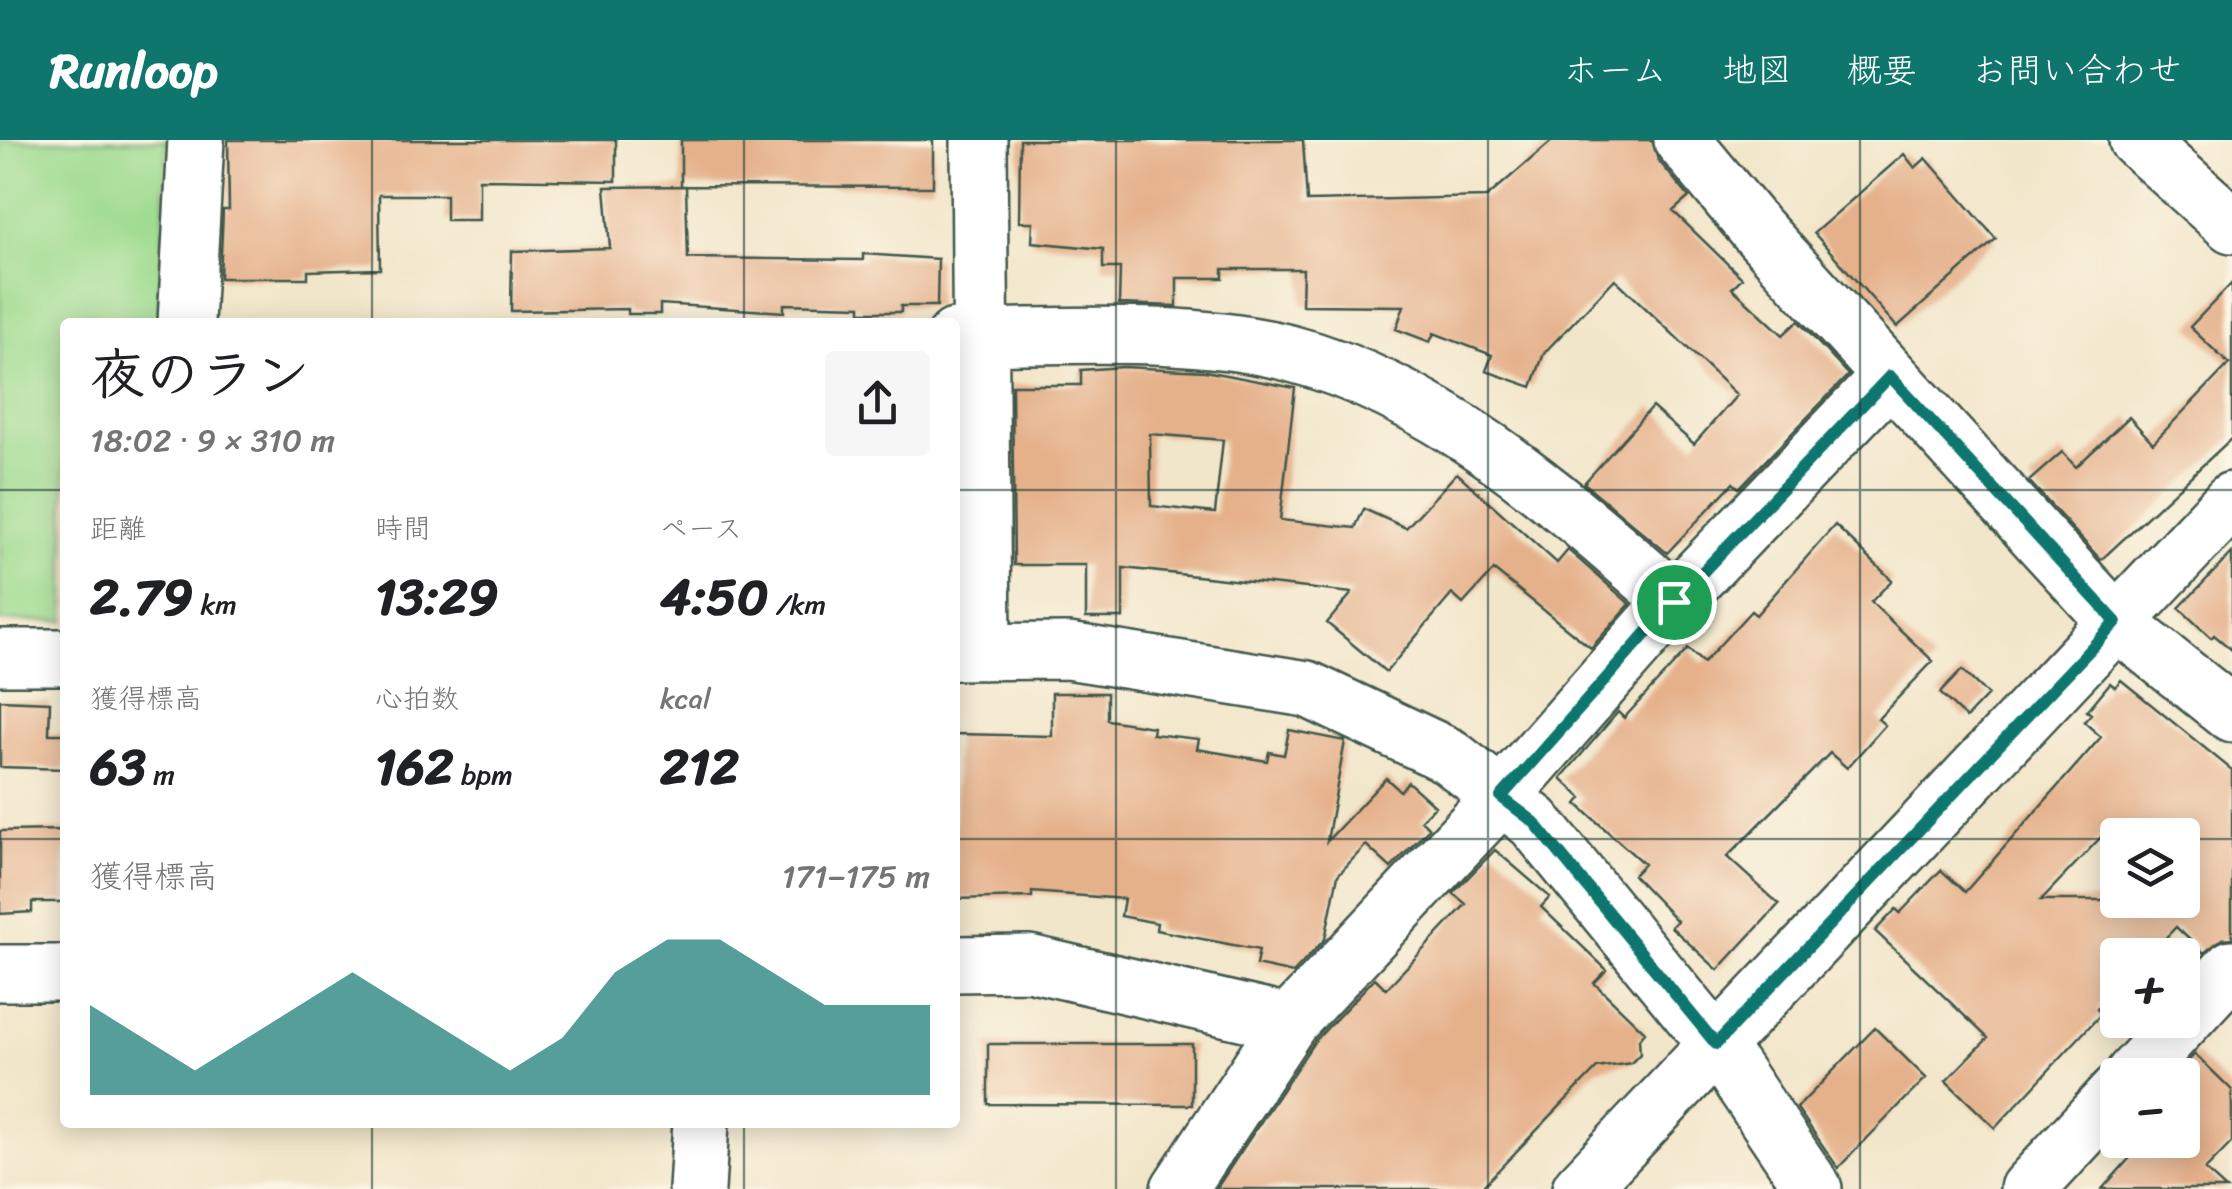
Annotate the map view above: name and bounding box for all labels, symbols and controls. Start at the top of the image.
text: Runloop [50,28,218,113]
text: ホーム [1563,39,1667,101]
text: 地図 [1722,39,1792,101]
text: 概要 [1847,39,1917,101]
text: お問い合わせ [1972,39,2182,101]
text: 夜のラン [90,326,310,423]
button: share [825,351,930,456]
text: 18:02 · 9 × 310 m [90,412,335,469]
text: 距離 [90,504,146,553]
text: 時間 [375,504,431,553]
text: ペース [660,504,742,553]
text: 2.79 [90,553,193,642]
text: 13:29 [375,553,499,642]
text: 4:50 [660,553,769,642]
pin [1632,560,1717,645]
icon: arrive [1647,575,1702,630]
text: km [193,580,237,629]
text: /km [769,580,826,629]
text: 獲得標高 [90,674,202,723]
text: 心拍数 [375,674,459,723]
text: kcal [660,674,711,723]
text: 63 [90,723,146,812]
text: 162 [375,723,454,812]
text: 212 [660,723,739,812]
text: m [146,750,175,799]
text: bpm [454,750,513,799]
map controls [2100,818,2200,1158]
button: layers [2100,818,2200,918]
text: 獲得標高 [90,848,218,905]
text: 171–175 m [782,848,930,905]
button: + [2100,938,2200,1038]
button: − [2100,1058,2200,1158]

